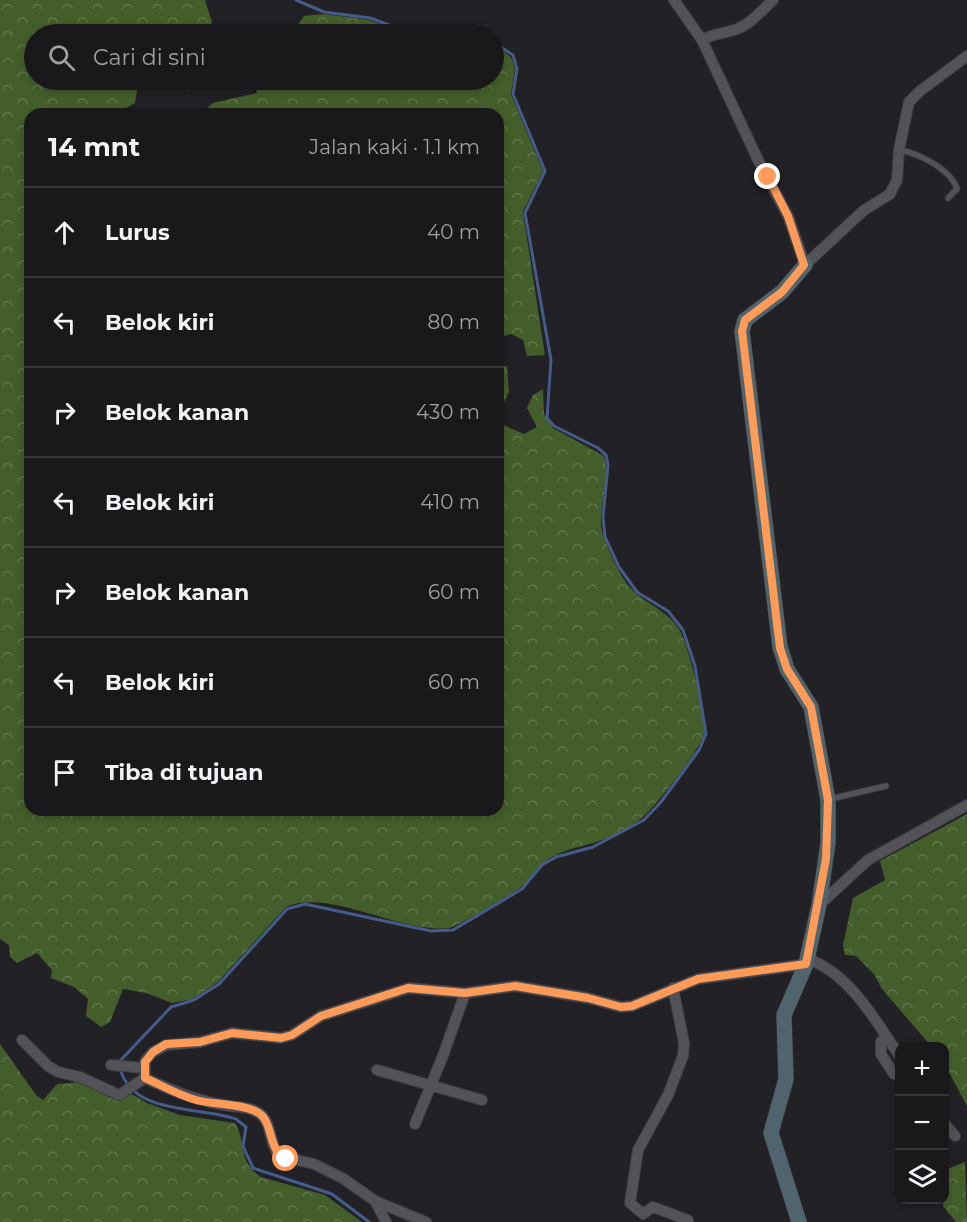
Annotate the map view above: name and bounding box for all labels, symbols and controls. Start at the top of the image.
search box [24,24,504,90]
icon: search [45,41,78,74]
text: Cari di sini [93,44,206,71]
text: 14 mnt [48,131,140,163]
text: Jalan kaki · 1.1 km [309,135,480,159]
route end [754,163,780,189]
icon: ahead [48,216,81,249]
text: Lurus [105,219,170,246]
text: 40 m [427,220,480,244]
icon: left [48,306,81,339]
text: Belok kiri [105,309,214,336]
text: 80 m [428,310,480,334]
icon: right [48,396,81,429]
text: Belok kanan [105,399,249,426]
text: 430 m [416,400,480,424]
icon: left [48,486,81,519]
text: Belok kiri [105,489,214,516]
text: 410 m [420,490,480,514]
icon: right [48,576,81,609]
text: Belok kanan [105,579,249,606]
text: 60 m [428,580,480,604]
icon: left [48,666,81,699]
text: Belok kiri [105,669,214,696]
text: 60 m [428,670,480,694]
icon: arrive [48,756,81,789]
text: Tiba di tujuan [105,759,263,786]
map controls [895,1042,949,1204]
button: + [895,1042,949,1096]
button: − [895,1096,949,1150]
route start [272,1145,298,1171]
button: layers [895,1150,949,1204]

